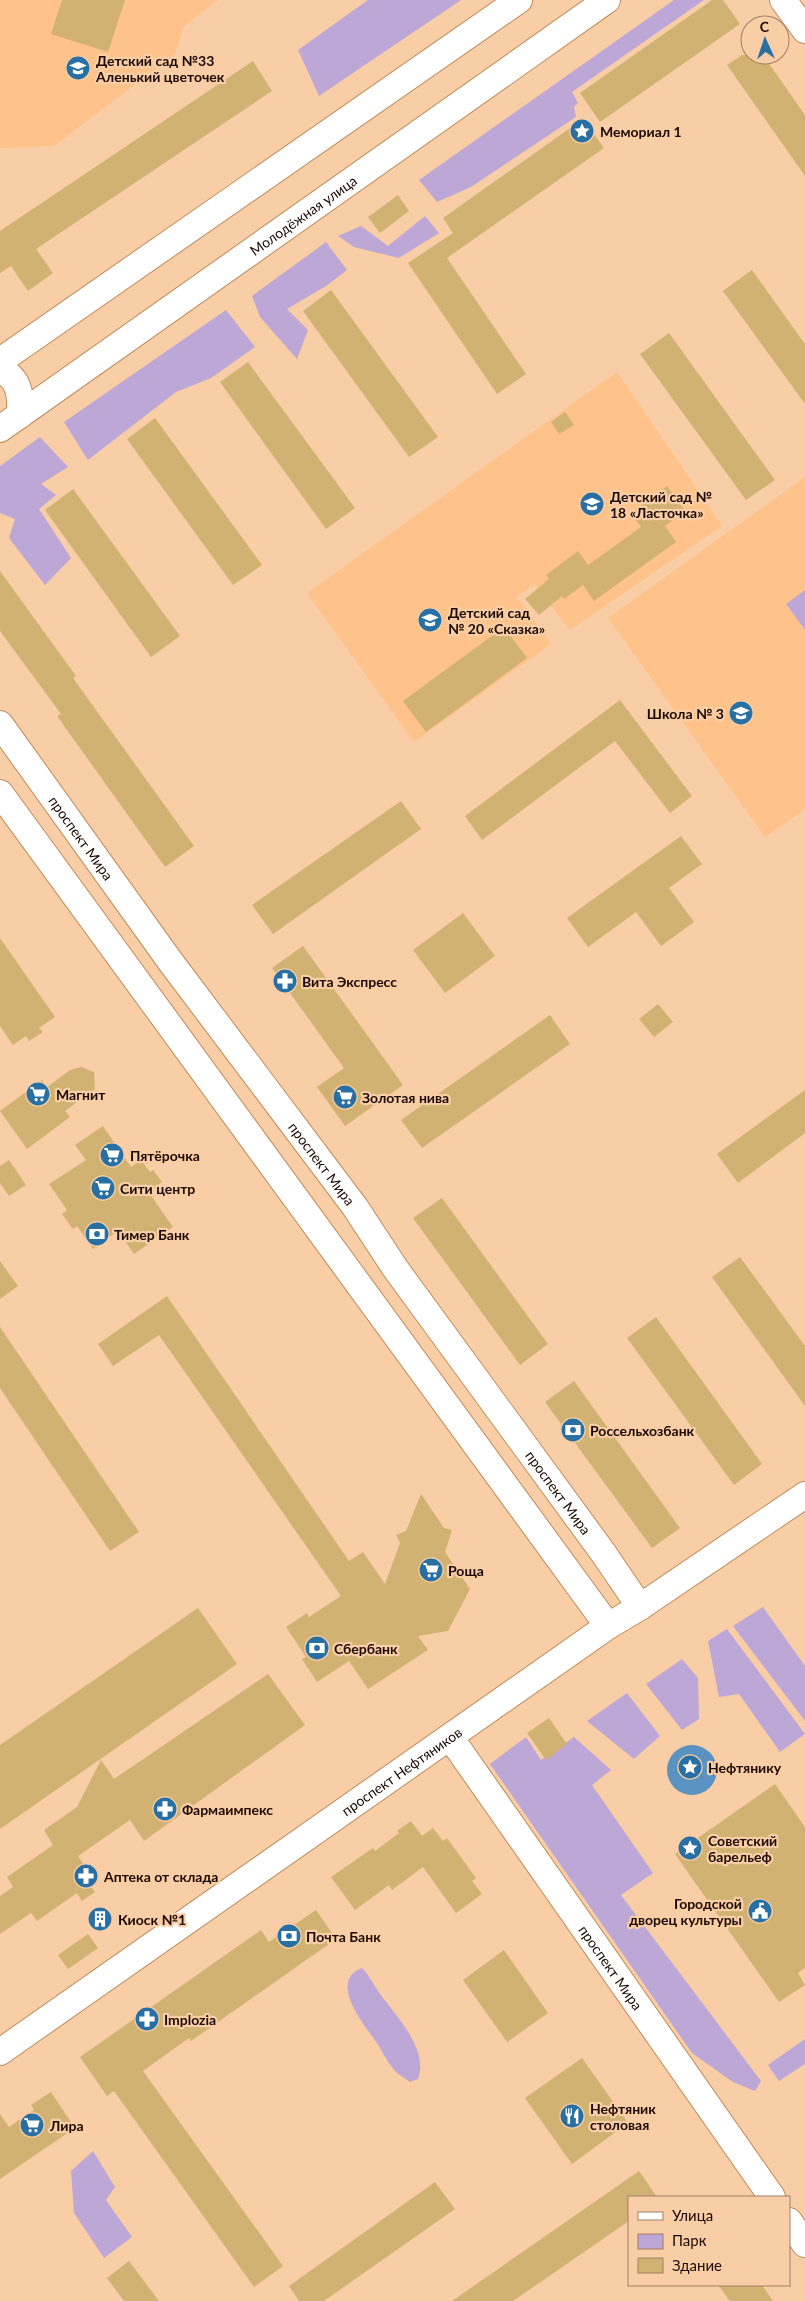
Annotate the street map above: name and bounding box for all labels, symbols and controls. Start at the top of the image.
north arrow [740,15,790,65]
text: С [759,18,770,35]
place label: Детский сад №33 Аленький цветочек [95,52,225,85]
school or university icon: Детский сад №33 Аленький цветочек [65,55,91,81]
place icon: Мемориал 1 [569,118,595,144]
place label: Мемориал 1 [600,123,682,140]
street label: Молодёжная улица [246,171,360,258]
place label: Детский сад № 18 «Ласточка» [610,488,712,521]
school or university icon: Детский сад № 18 «Ласточка» [579,491,605,517]
place label: Детский сад № 20 «Сказка» [448,604,545,637]
school or university icon: Детский сад № 20 «Сказка» [417,607,443,633]
school or university icon: Школа № 3 [728,700,754,726]
place label: Школа № 3 [647,705,724,722]
street label: проспект Мира [46,792,117,883]
pharmacy icon: Вита Экспресс [272,968,298,994]
place label: Вита Экспресс [302,973,397,990]
supermarket icon: Магнит [25,1081,51,1107]
supermarket icon: Золотая нива [332,1084,358,1110]
place label: Магнит [56,1086,106,1103]
place label: Золотая нива [362,1089,449,1106]
street label: проспект Мира [286,1119,359,1208]
supermarket icon: Пятёрочка [99,1142,125,1168]
place label: Пятёрочка [130,1147,200,1164]
supermarket icon: Сити центр [90,1175,116,1201]
place label: Сити центр [120,1180,195,1197]
bank icon: Тимер Банк [84,1221,110,1247]
place label: Тимер Банк [114,1226,190,1243]
bank icon: Россельхозбанк [560,1417,586,1443]
place label: Россельхозбанк [590,1422,695,1439]
street label: проспект Мира [523,1447,595,1537]
supermarket icon: Роща [418,1557,444,1583]
place label: Роща [448,1562,484,1579]
bank icon: Сбербанк [304,1635,330,1661]
place label: Сбербанк [334,1640,398,1657]
street label: проспект Нефтяников [338,1723,465,1819]
place icon: Нефтянику [677,1754,703,1780]
place label: Нефтянику [708,1759,782,1776]
pharmacy icon: Фармаимпекс [152,1796,178,1822]
place label: Фармаимпекс [182,1801,273,1818]
place label: Советский барельеф [708,1832,777,1865]
place icon: Советский барельеф [677,1835,703,1861]
pharmacy icon: Аптека от склада [73,1863,99,1889]
place label: Аптека от склада [103,1868,218,1885]
place label: Городской дворец культуры [629,1895,742,1928]
public building icon: Городской дворец культуры [747,1898,773,1924]
building icon: Киоск №1 [87,1906,113,1932]
place label: Киоск №1 [118,1911,186,1928]
street label: проспект Мира [576,1922,647,2013]
bank icon: Почта Банк [276,1923,302,1949]
place label: Почта Банк [306,1928,381,1945]
pharmacy icon: Implozia [134,2006,160,2032]
place label: Implozia [164,2011,216,2028]
place label: Нефтяник столовая [590,2100,656,2133]
restaurant icon: Нефтяник столовая [559,2103,585,2129]
supermarket icon: Лира [19,2112,45,2138]
place label: Лира [49,2117,84,2134]
legend [628,2196,790,2286]
text: Улица [672,2206,713,2224]
text: Парк [672,2231,707,2249]
text: Здание [672,2256,722,2274]

